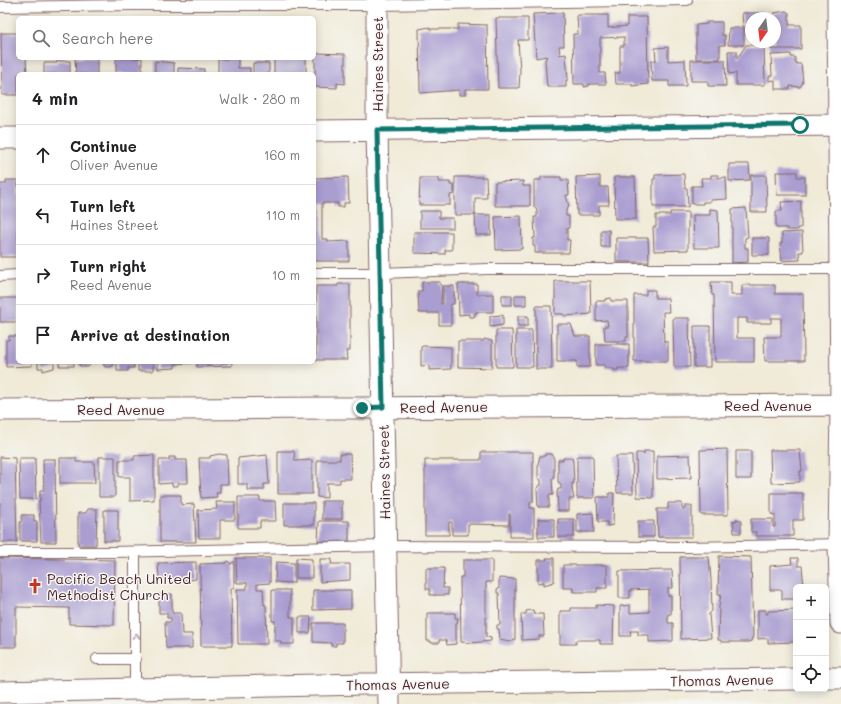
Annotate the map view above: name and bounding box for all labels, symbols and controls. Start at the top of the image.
north arrow [745,12,781,48]
search box [16,16,316,60]
street label: Haines Street [368,16,387,112]
icon: search [30,27,52,49]
text: Search here [62,28,153,48]
text: 4 min [32,87,78,109]
text: Walk · 280 m [219,90,300,107]
route start [791,116,809,134]
text: Continue [70,136,137,156]
icon: ahead [32,144,54,166]
text: 160 m [264,146,300,163]
text: Oliver Avenue [70,156,158,173]
text: Turn left [70,196,135,216]
icon: left [32,204,54,226]
text: 110 m [266,206,300,223]
text: Haines Street [70,216,158,233]
text: Turn right [70,256,147,276]
icon: right [32,264,54,286]
text: 10 m [272,266,300,283]
text: Reed Avenue [70,276,152,293]
icon: arrive [32,324,54,346]
text: Arrive at destination [70,325,230,345]
street label: Reed Avenue [724,396,812,415]
street label: Reed Avenue [400,397,488,417]
route end [353,399,371,417]
street label: Reed Avenue [77,400,165,419]
street label: Haines Street [374,424,394,520]
place label: Pacific Beach United Methodist Church [47,569,191,604]
church icon: Pacific Beach United Methodist Church [26,577,44,595]
map controls [793,584,829,692]
button: + [793,584,829,620]
button: − [793,620,829,656]
one-way arrow [132,633,140,639]
button: locate [793,656,829,692]
street label: Thomas Avenue [670,670,774,690]
street label: Thomas Avenue [346,674,450,694]

